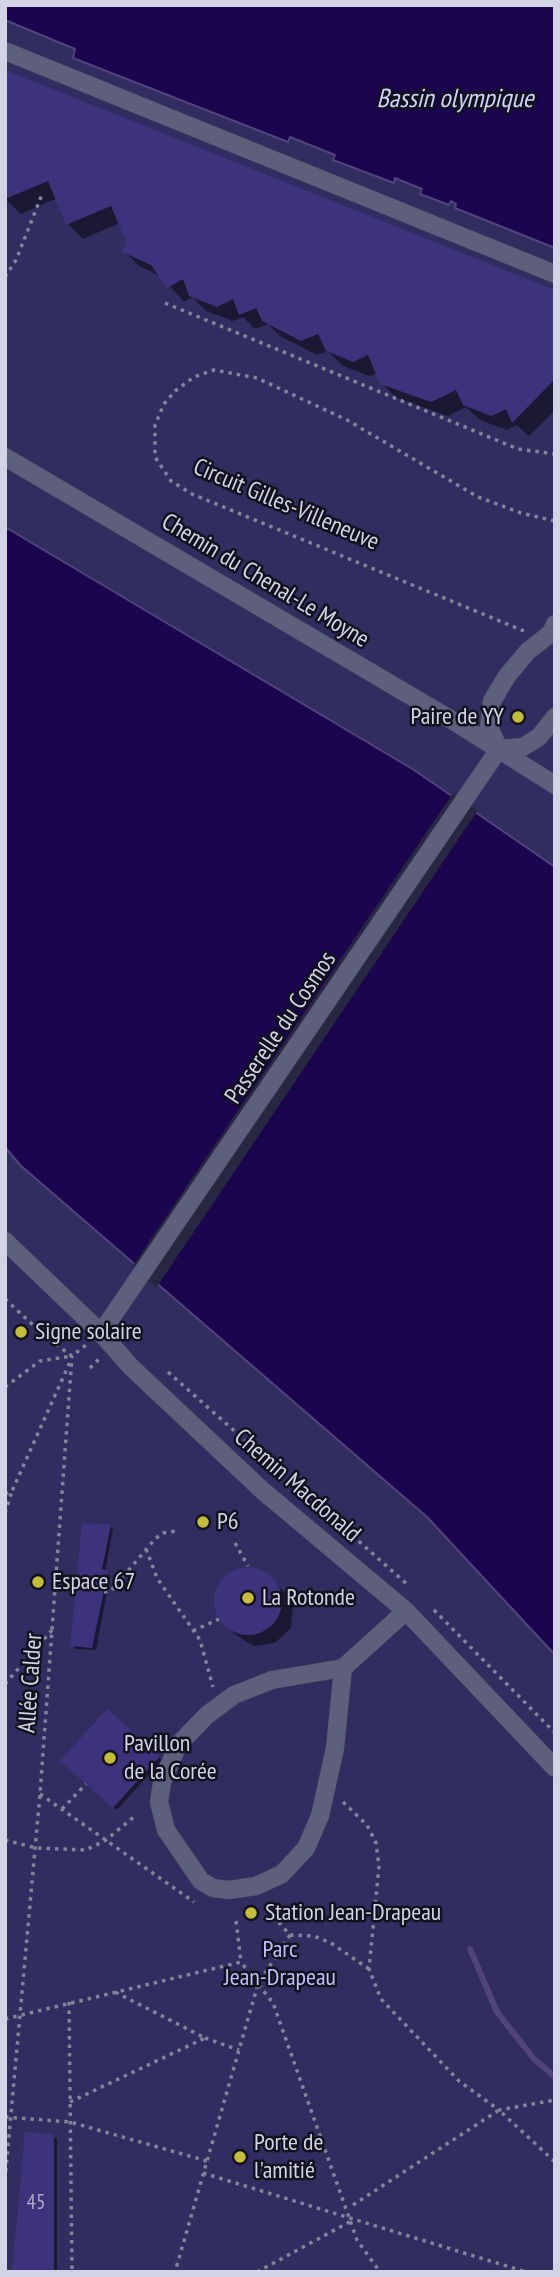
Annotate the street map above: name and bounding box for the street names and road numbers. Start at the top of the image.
street label: Circuit Gilles-Villeneuve [189,453,383,557]
street label: Chemin du Chenal-Le Moyne [156,508,374,654]
street label: Passerelle du Cosmos [219,946,343,1110]
street label: Chemin Macdonald [228,1423,366,1549]
street label: Allée Calder [13,1632,49,1734]

